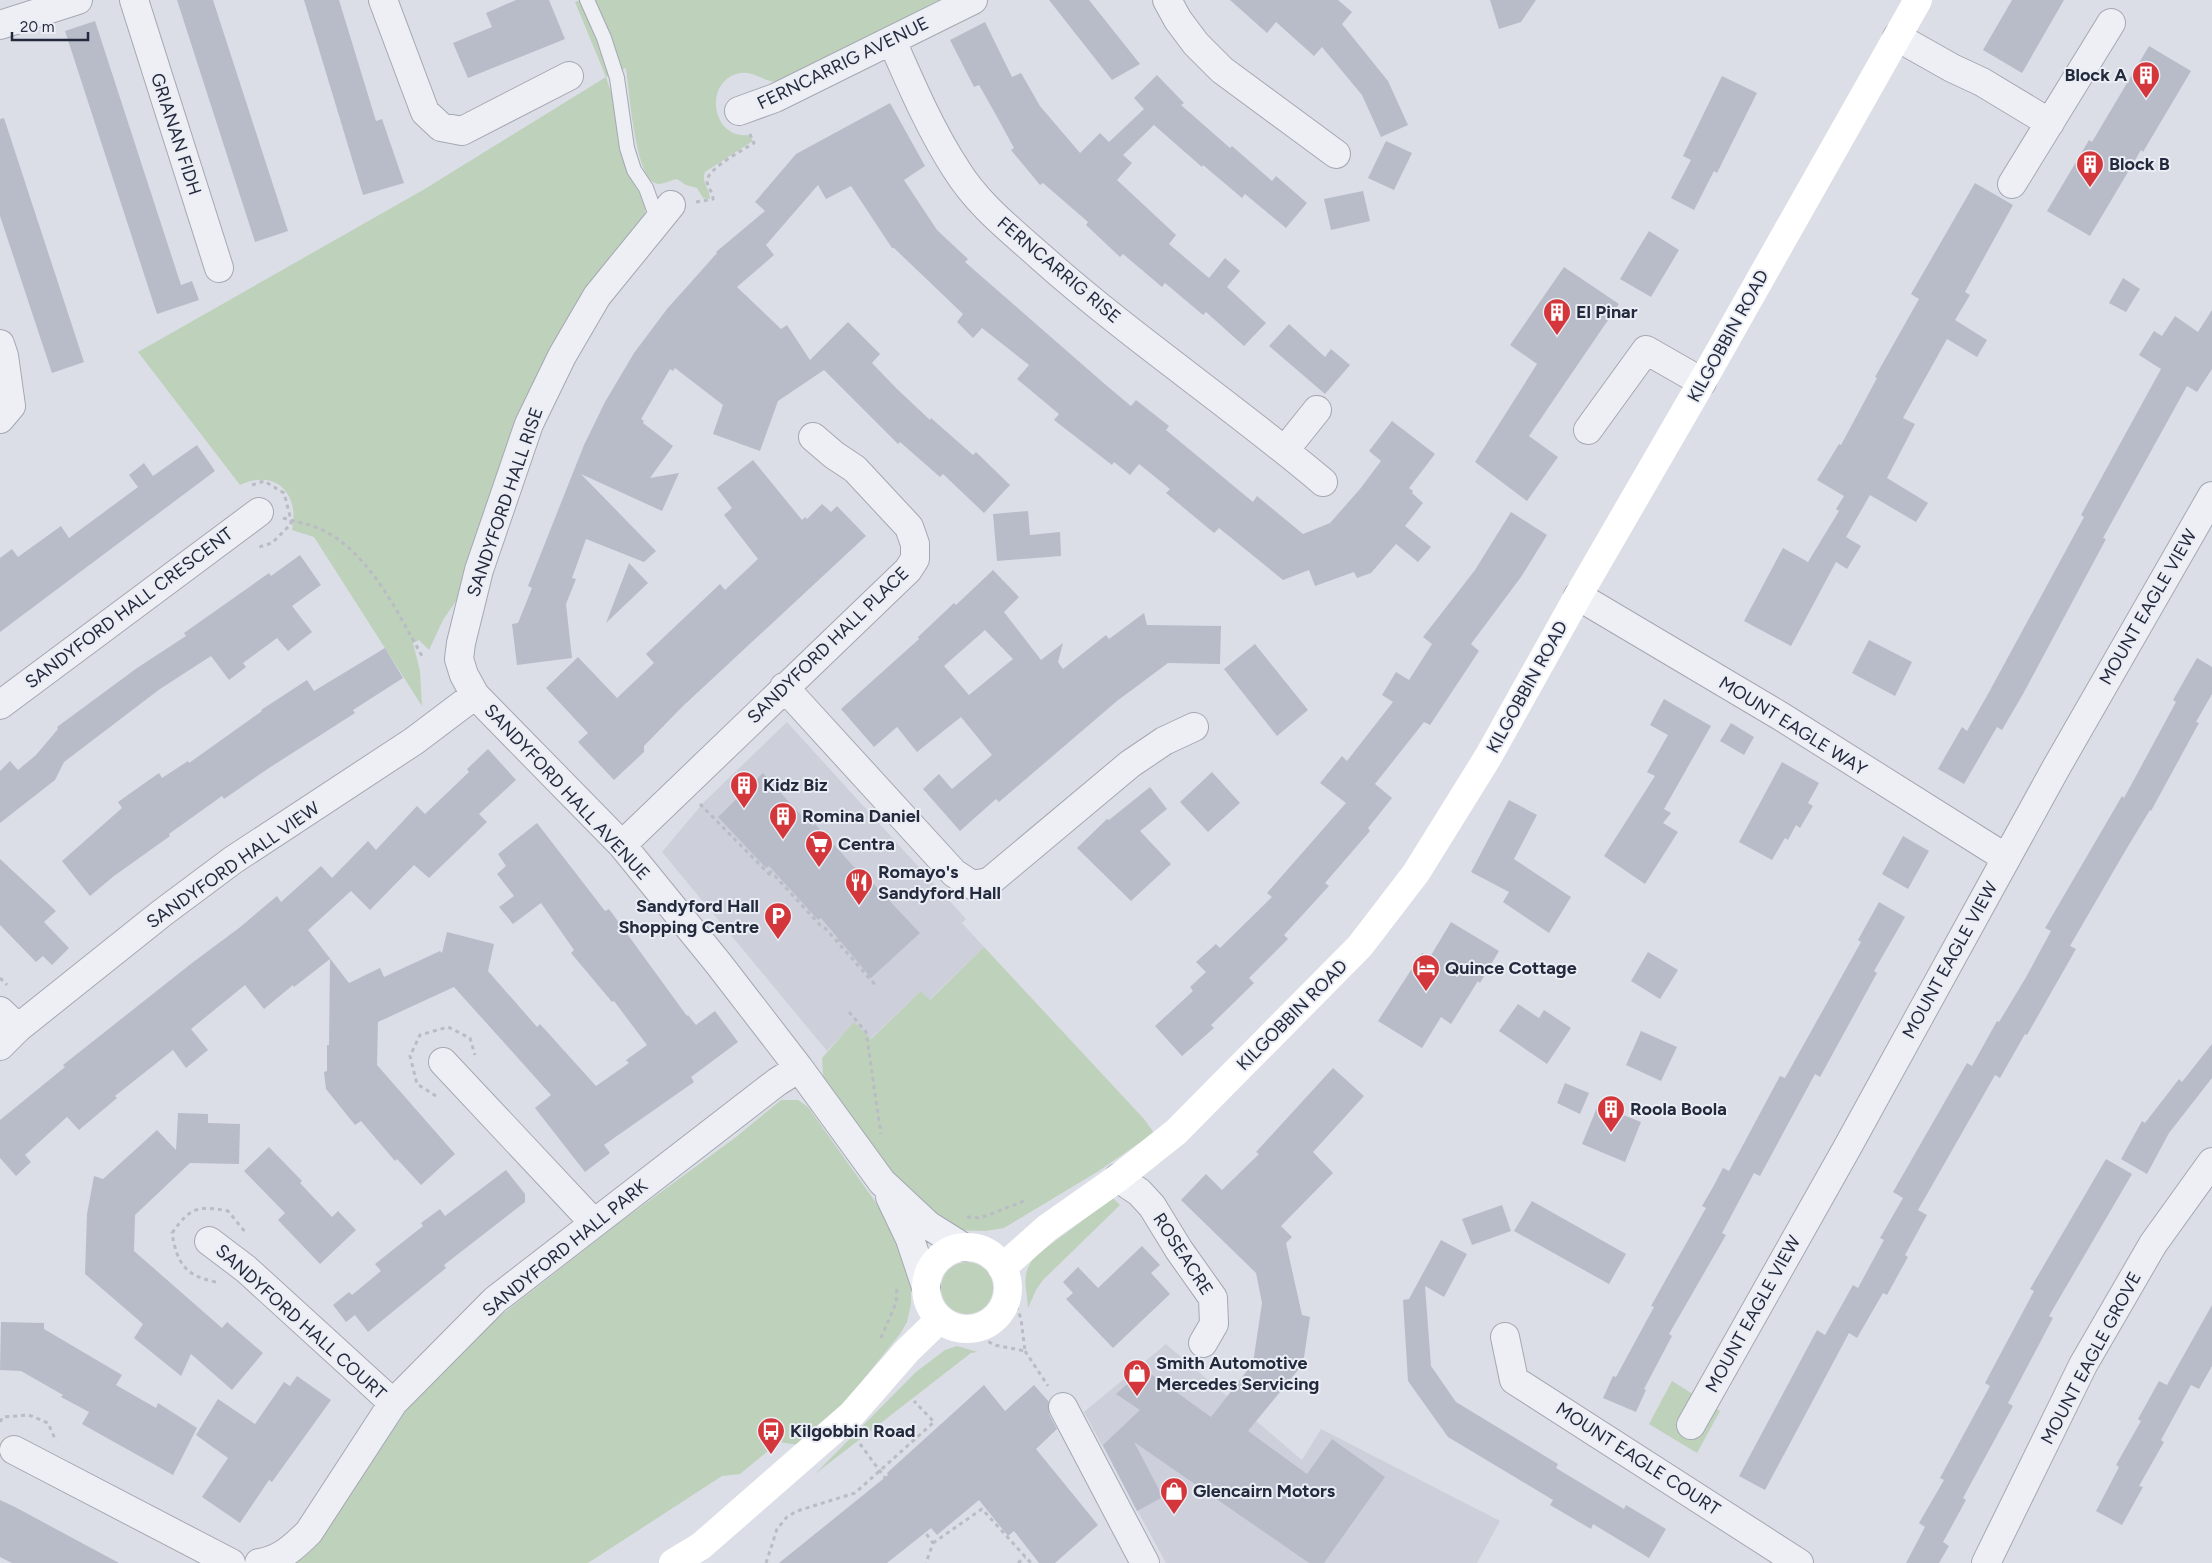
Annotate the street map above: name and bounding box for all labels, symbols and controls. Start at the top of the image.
scale bar [12,10,89,42]
street label: FERNCARRIG AVENUE [754,12,932,114]
text: 20 m [20,18,54,36]
building icon: Block A [2131,60,2161,99]
place label: Block A [2064,64,2127,86]
street label: GRIANAN FIDH [146,70,206,198]
building icon: Block B [2075,149,2105,188]
place label: Block B [2109,153,2170,175]
street label: FERNCARRIG RISE [993,212,1125,328]
street label: KILGOBBIN ROAD [1683,266,1773,406]
building icon: El Pinar [1542,297,1572,336]
place label: El Pinar [1576,301,1638,323]
street label: SANDYFORD HALL RISE [462,404,548,600]
street label: SANDYFORD HALL CRESCENT [21,523,237,693]
street label: MOUNT EAGLE VIEW [2094,525,2202,689]
street label: SANDYFORD HALL PLACE [743,562,913,728]
street label: KILGOBBIN ROAD [1482,617,1572,757]
street label: MOUNT EAGLE WAY [1715,672,1871,781]
street label: SANDYFORD HALL AVENUE [480,699,654,885]
building icon: Kidz Biz [729,770,759,809]
place label: Kidz Biz [763,774,828,796]
street label: SANDYFORD HALL VIEW [142,796,324,933]
building icon: Romina Daniel [768,801,798,840]
place label: Romina Daniel [802,805,920,827]
supermarket icon: Centra [804,829,834,868]
place label: Centra [838,833,895,855]
place label: Romayo's Sandyford Hall [878,861,1001,904]
restaurant icon: Romayo's Sandyford Hall [844,867,874,906]
street label: MOUNT EAGLE VIEW [1898,877,2003,1042]
place label: Sandyford Hall Shopping Centre [618,895,759,938]
parking icon: Sandyford Hall Shopping Centre [763,901,793,940]
hotel icon: Quince Cottage [1411,953,1441,992]
street label: KILGOBBIN ROAD [1232,955,1352,1075]
place label: Quince Cottage [1445,957,1577,979]
building icon: Roola Boola [1596,1094,1626,1133]
place label: Roola Boola [1630,1098,1727,1120]
street label: SANDYFORD HALL PARK [478,1175,652,1321]
street label: ROSEACRE [1148,1209,1218,1299]
street label: MOUNT EAGLE VIEW [1701,1231,1806,1396]
street label: SANDYFORD HALL COURT [211,1240,391,1404]
street label: MOUNT EAGLE GROVE [2036,1268,2146,1448]
place label: Smith Automotive Mercedes Servicing [1156,1352,1319,1395]
shop icon: Smith Automotive Mercedes Servicing [1122,1358,1152,1397]
street label: MOUNT EAGLE COURT [1552,1398,1724,1520]
bus stop icon: Kilgobbin Road [756,1416,786,1455]
place label: Kilgobbin Road [790,1420,915,1442]
shop icon: Glencairn Motors [1159,1476,1189,1515]
place label: Glencairn Motors [1193,1480,1336,1502]

